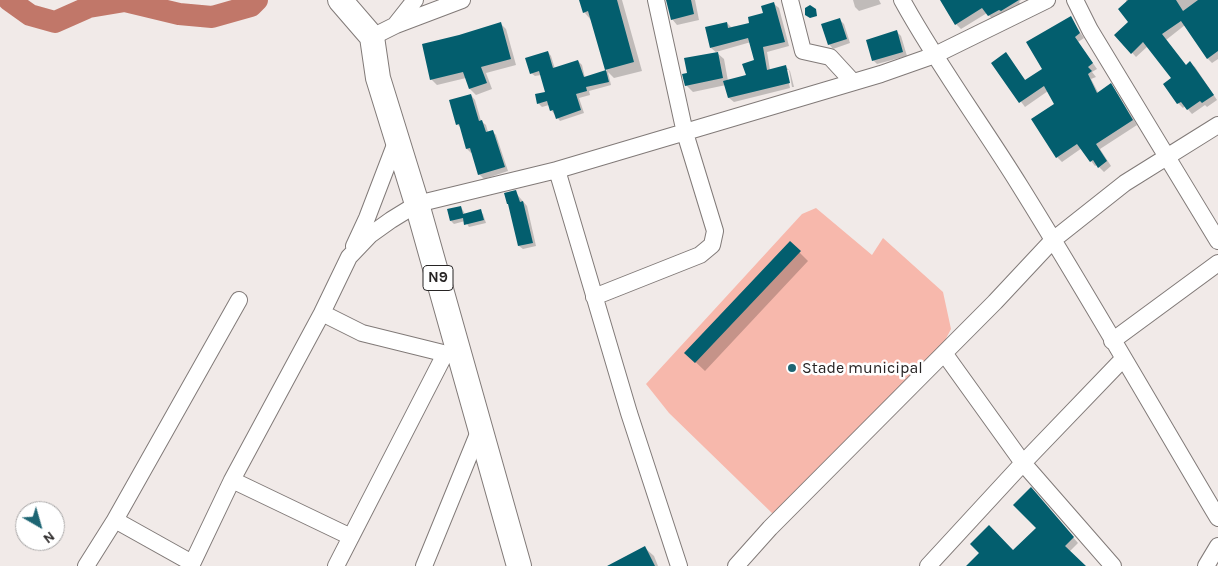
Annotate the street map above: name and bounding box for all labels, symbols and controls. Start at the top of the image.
road number: N9 [423,266,453,290]
place label: Stade municipal [802,358,923,378]
marker: Stade municipal [786,362,798,374]
north arrow [15,501,65,551]
text: N [40,528,58,547]

